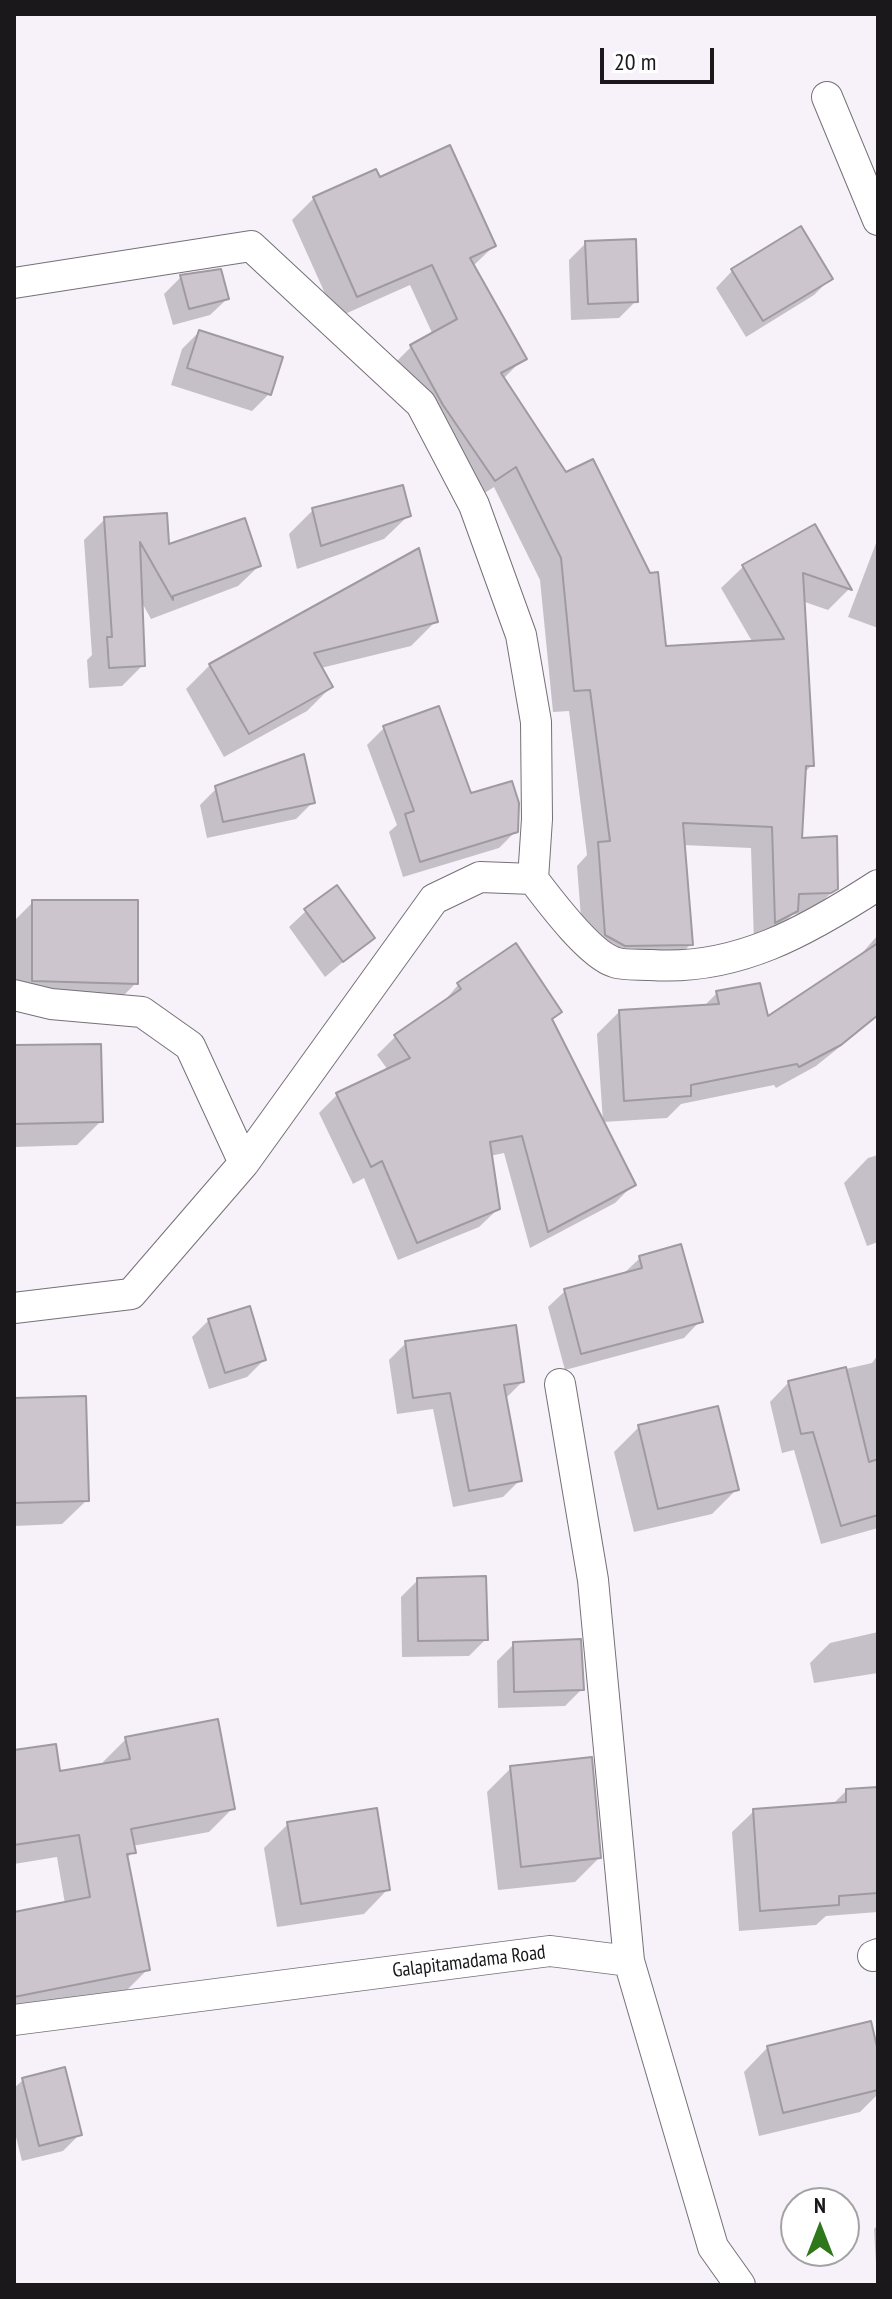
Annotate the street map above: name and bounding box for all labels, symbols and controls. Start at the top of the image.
scale bar [604,32,718,82]
text: 20 m [614,46,656,77]
street label: Galapitamadama Road [391,1941,547,1983]
north arrow [780,2187,860,2267]
text: N [814,2191,826,2219]

